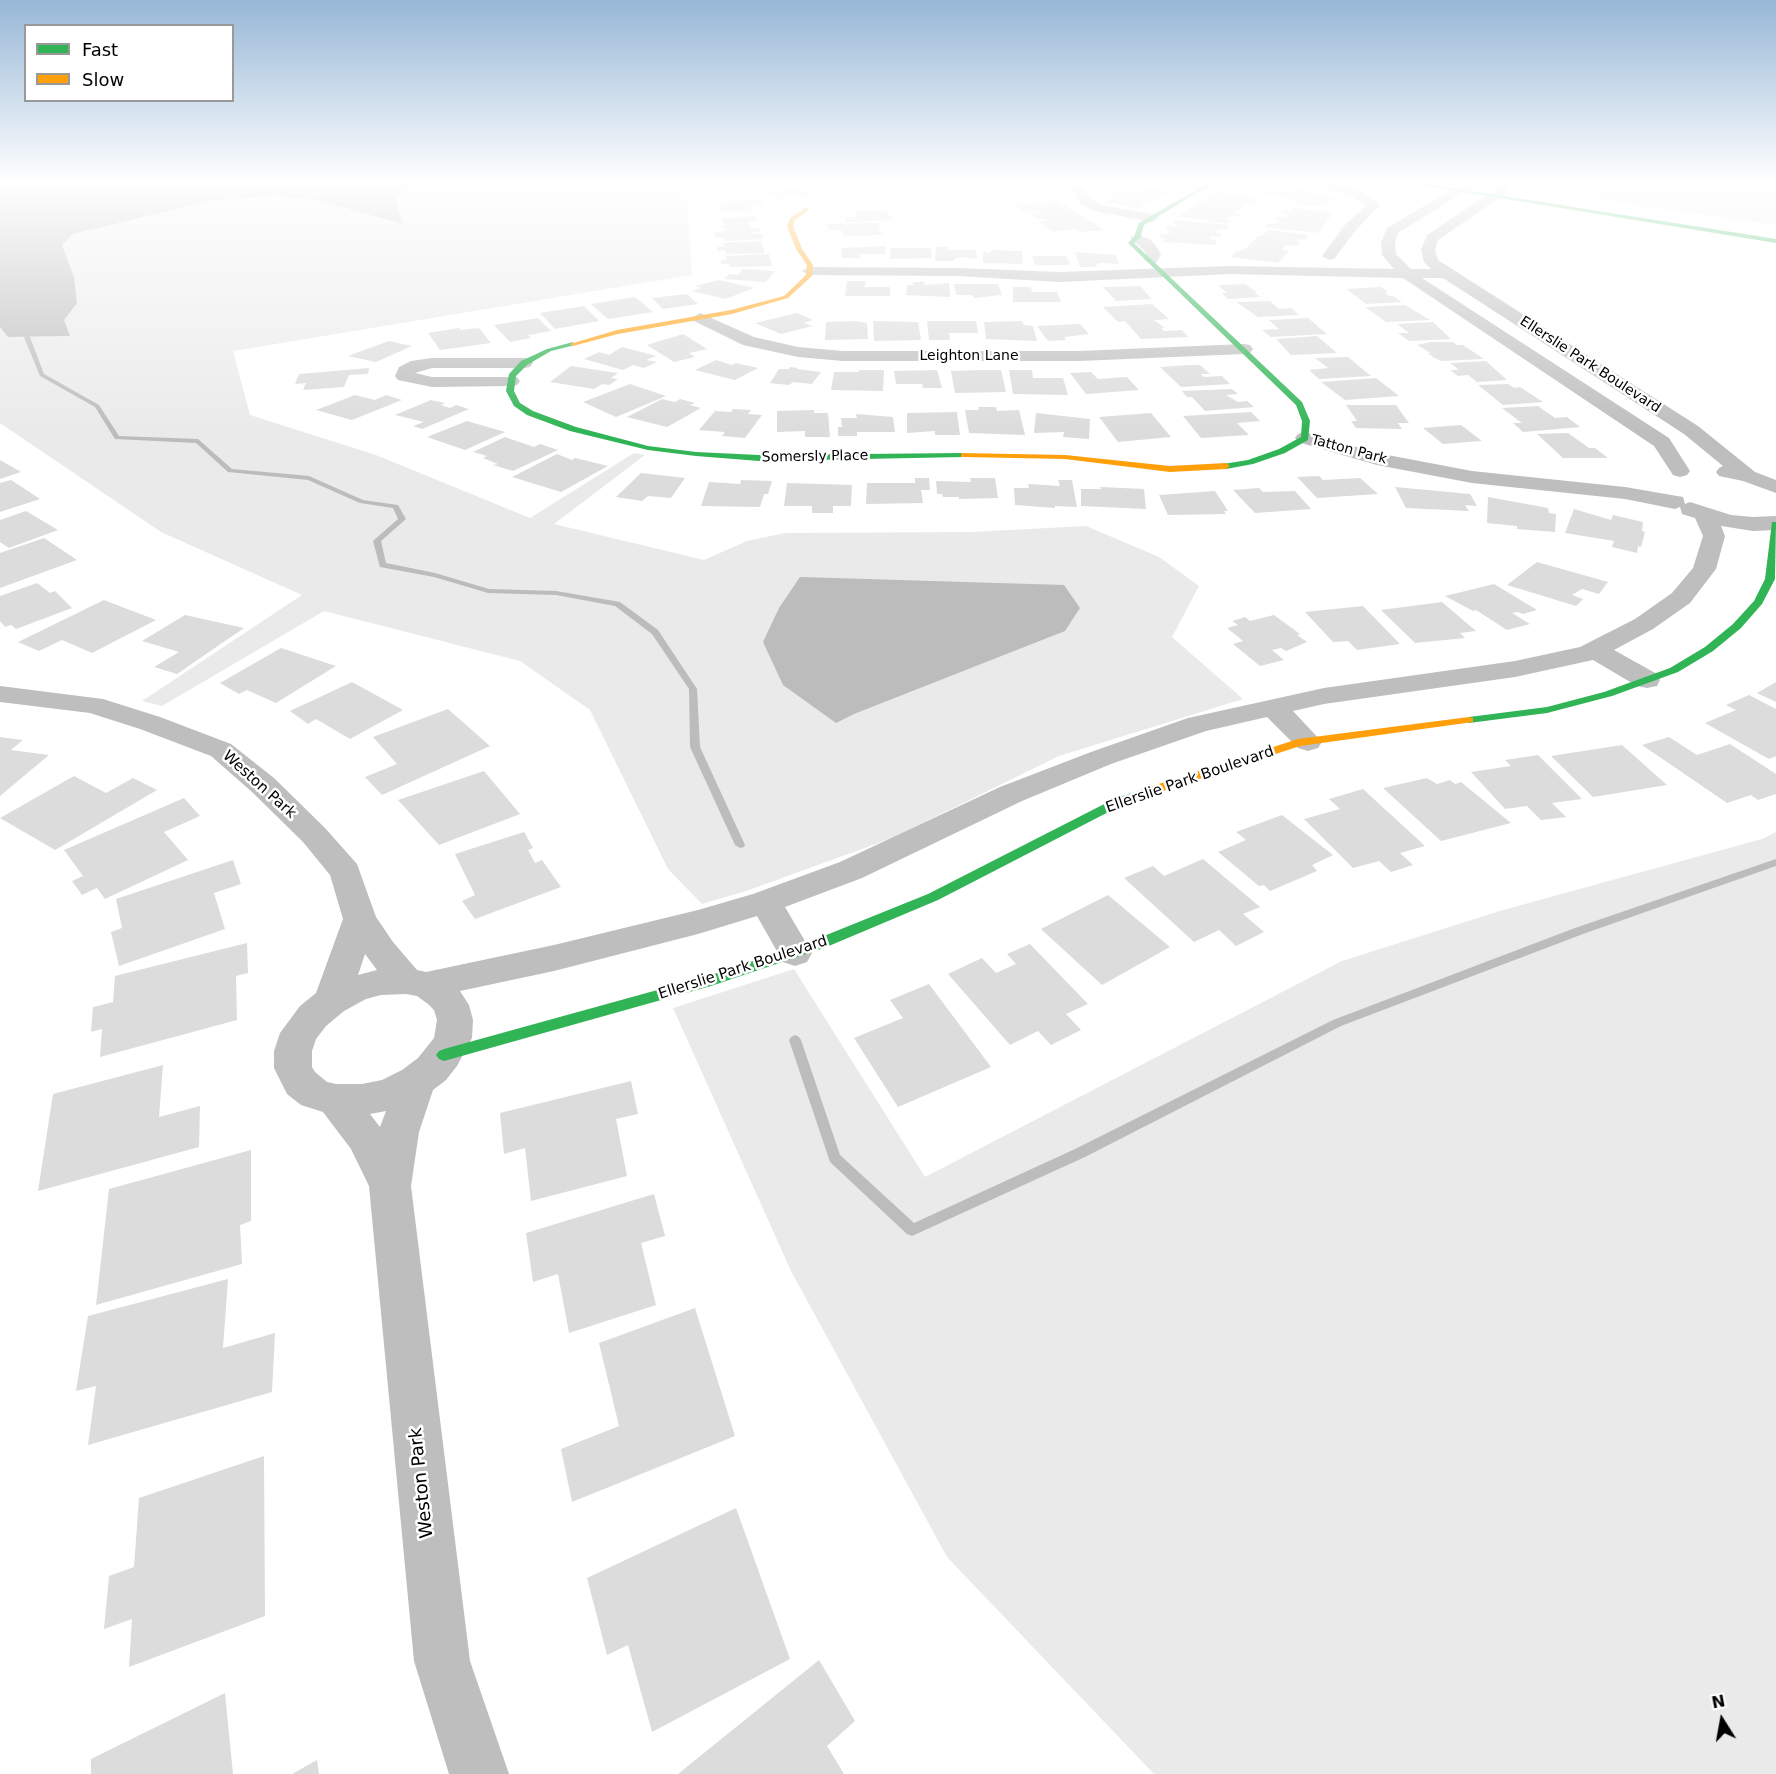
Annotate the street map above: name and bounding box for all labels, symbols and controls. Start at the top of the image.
legend [24,24,234,102]
text: Fast [82,39,118,60]
text: Slow [82,69,124,90]
street label: Ellerslie Park Boulevard [1516,313,1664,417]
street label: Leighton Lane [919,348,1019,364]
street label: Tatton Park [1309,432,1389,468]
street label: Somersly Place [762,448,868,466]
street label: Ellerslie Park Boulevard [1104,743,1276,817]
street label: Weston Park [219,747,299,823]
street label: Ellerslie Park Boulevard [656,932,830,1004]
street label: Weston Park [405,1427,439,1539]
north arrow [1692,1690,1752,1750]
text: N [1710,1691,1727,1712]

